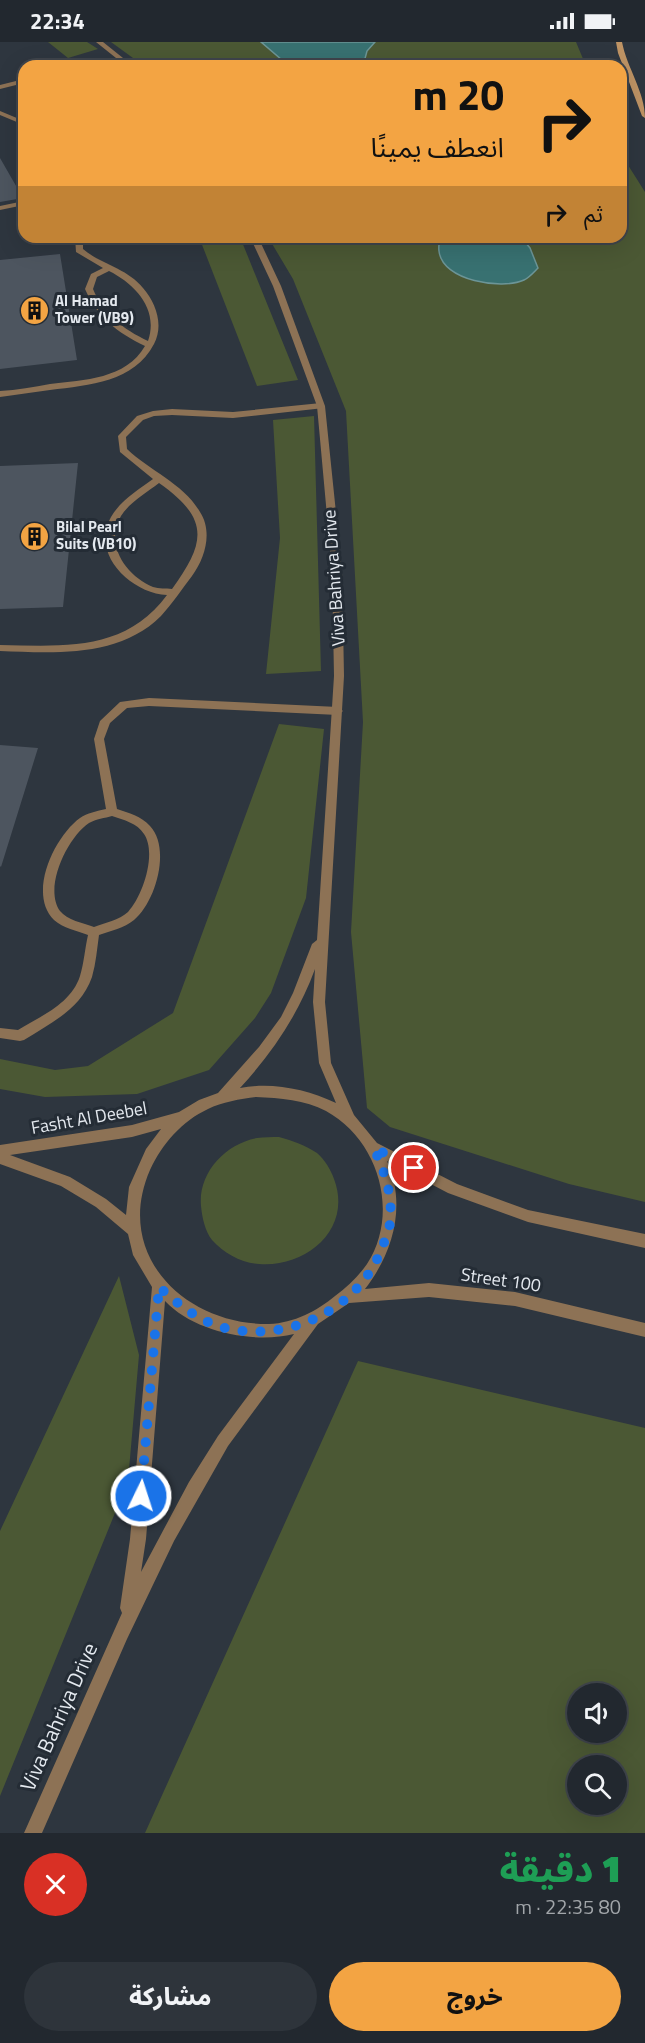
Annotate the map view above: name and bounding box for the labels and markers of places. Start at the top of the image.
place label: Al Hamad Tower (VB9) [55,289,134,329]
building icon: Al Hamad Tower (VB9) [18,294,50,326]
place label: Bilal Pearl Suits (VB10) [56,515,137,555]
building icon: Bilal Pearl Suits (VB10) [19,520,51,552]
pin [388,1142,439,1193]

